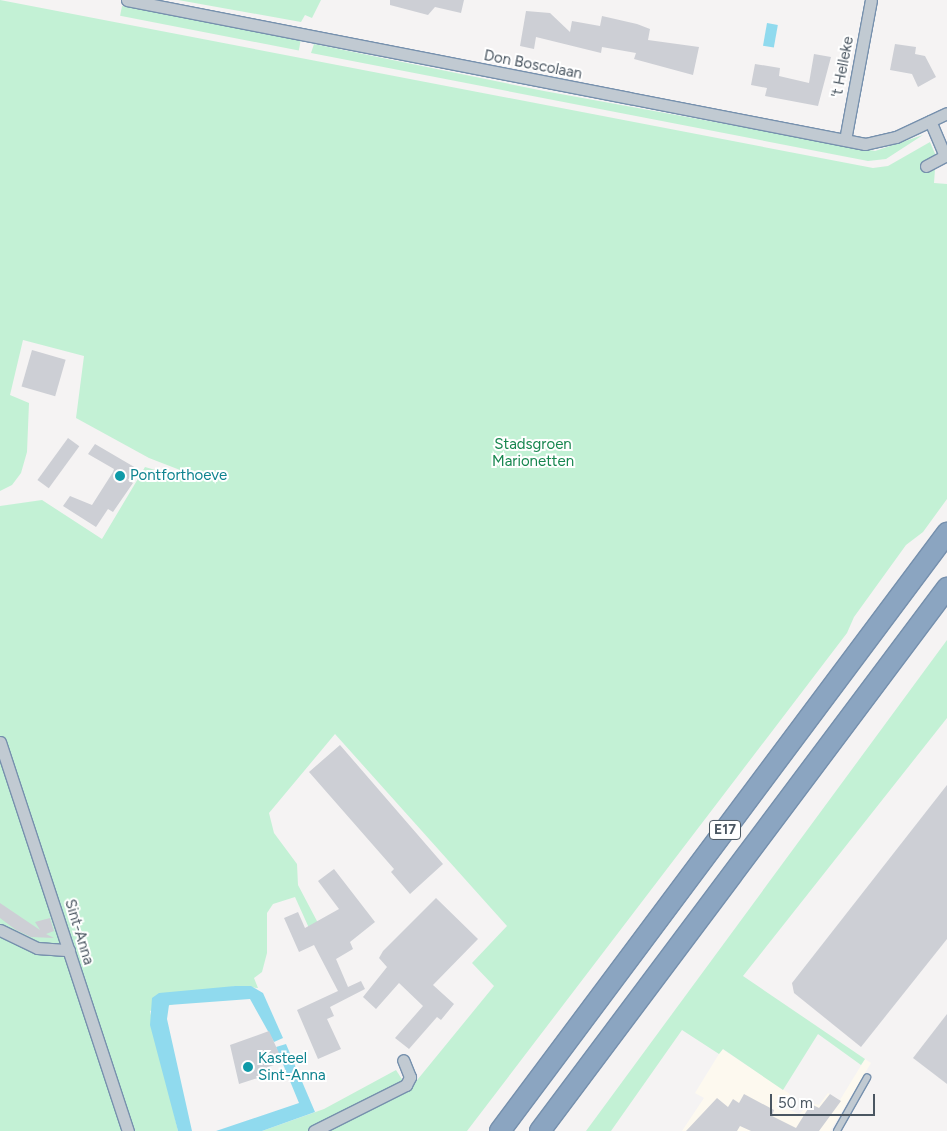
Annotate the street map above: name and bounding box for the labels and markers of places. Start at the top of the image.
place label: Pontforthoeve [130,467,227,485]
marker: Pontforthoeve [114,470,126,482]
place label: Kasteel Sint-Anna [258,1049,326,1084]
marker: Kasteel Sint-Anna [242,1061,254,1073]

